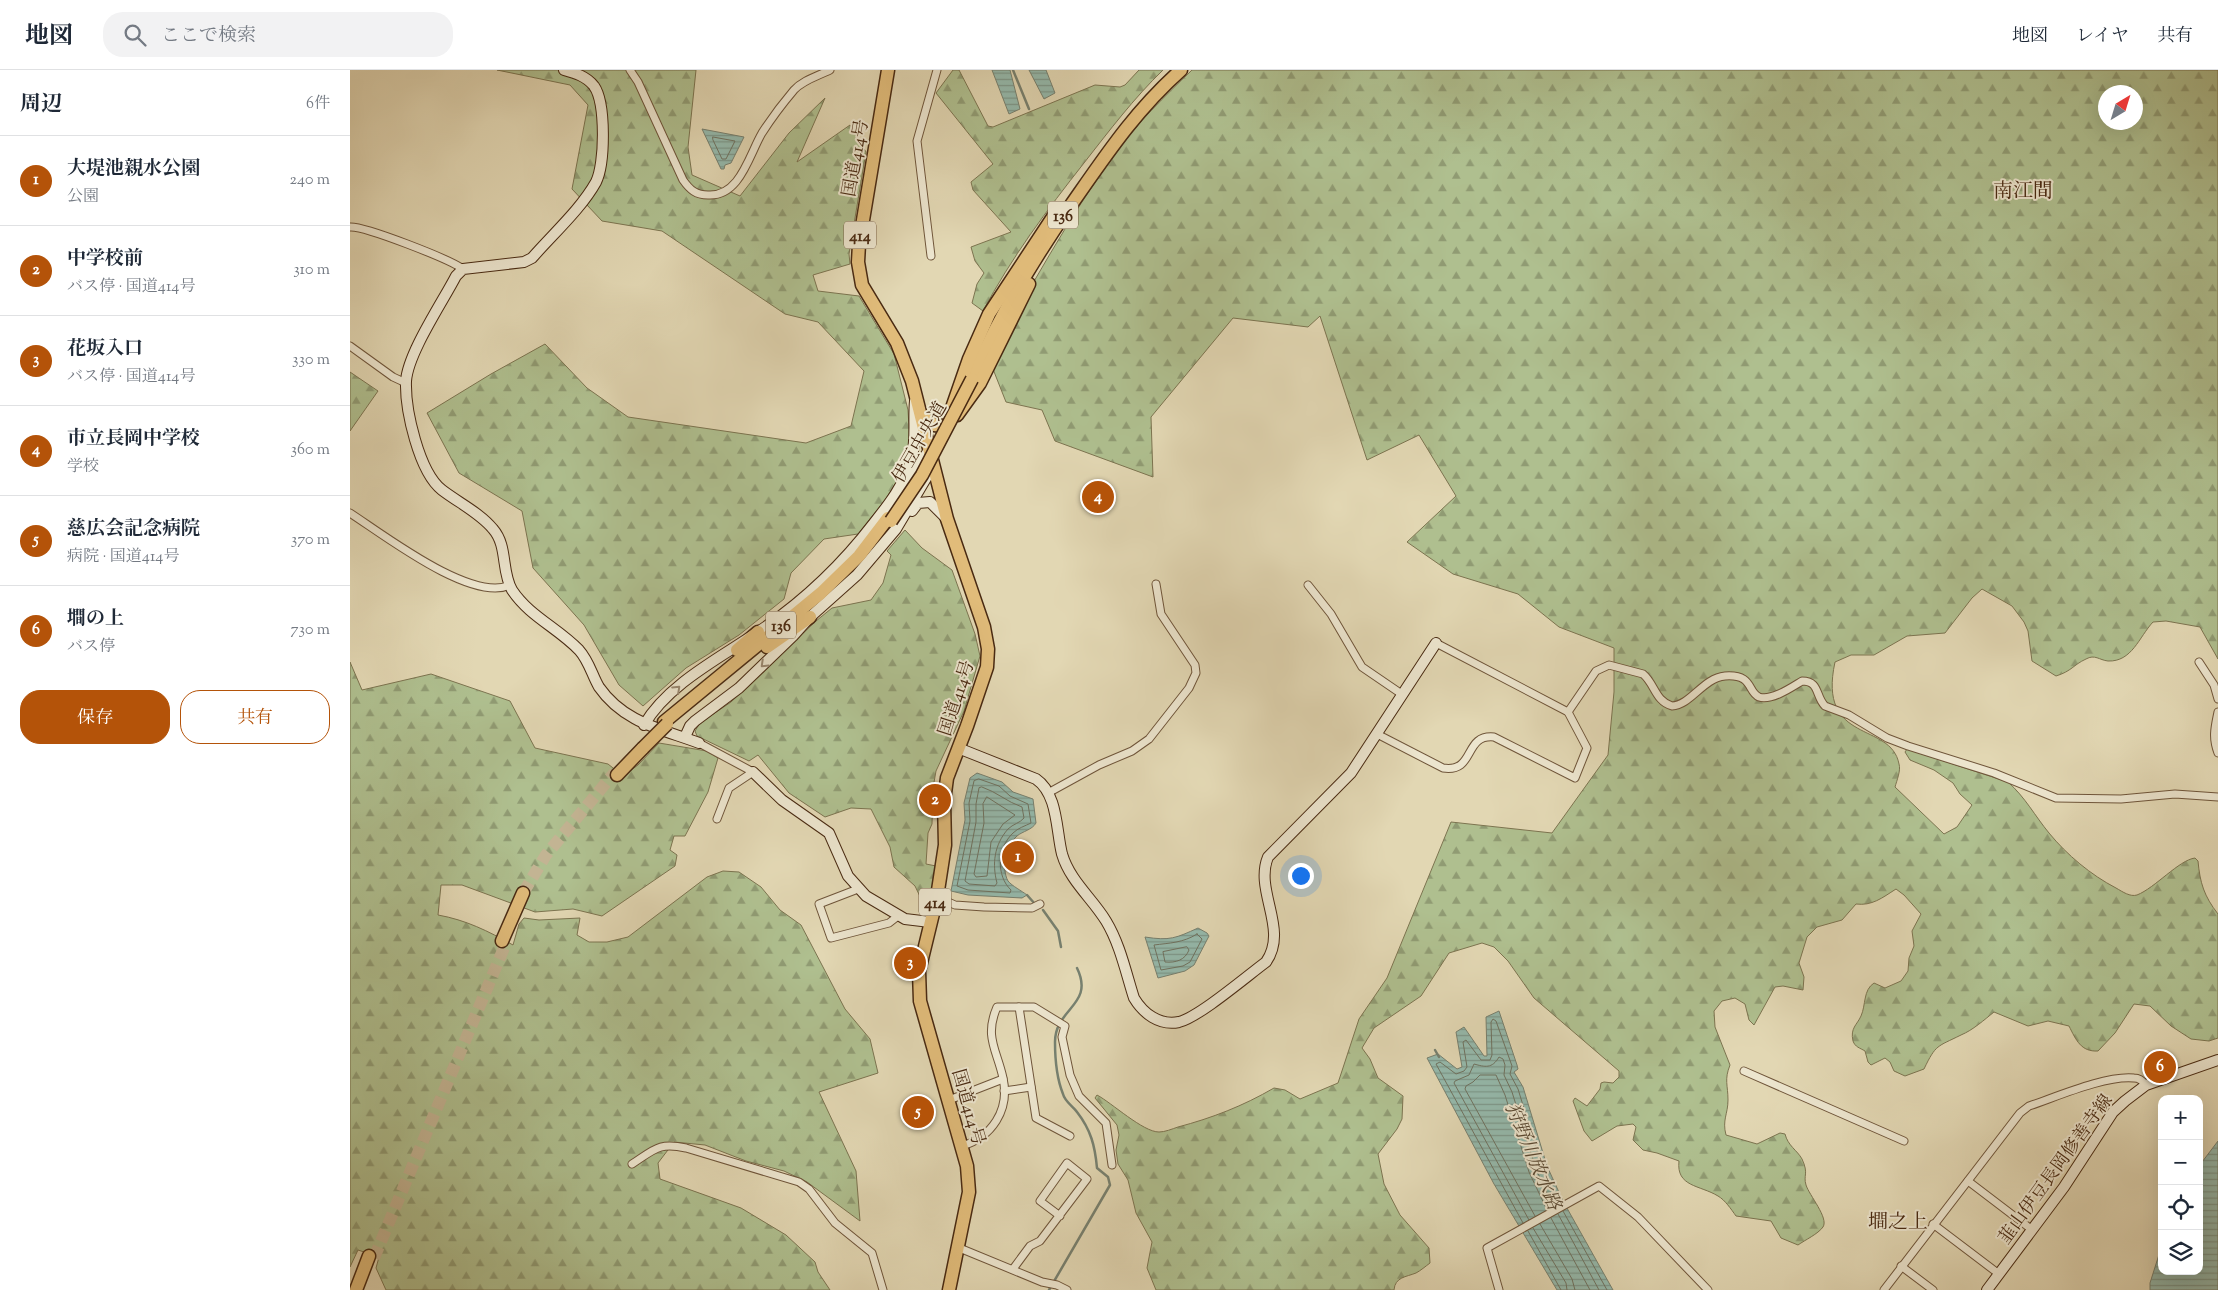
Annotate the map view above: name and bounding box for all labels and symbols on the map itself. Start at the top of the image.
north arrow [2098,85,2143,130]
street label: 国道414号 [837,118,877,199]
district label: 南江間 [1993,178,2053,207]
road number: 136 [1048,202,1078,228]
road number: 414 [844,222,876,248]
street label: 伊豆中央道 [887,398,954,488]
pin: 4 [1082,478,1114,516]
road number: 136 [766,612,796,638]
street label: 国道414号 [933,657,982,740]
one-way arrow [761,659,770,668]
one-way arrow [671,686,680,695]
pin: 2 [919,781,951,819]
pin: 1 [1002,838,1034,876]
your location [1288,863,1314,889]
road number: 414 [919,889,951,916]
pin: 3 [894,944,926,982]
pin: 6 [2144,1048,2176,1086]
street label: 国道414号 [944,1066,990,1149]
street label: 韮山伊豆長岡修善寺線 [1993,1090,2120,1251]
pin: 5 [902,1093,934,1131]
water label: 狩野川放水路 [1497,1099,1567,1217]
district label: 墹之上 [1868,1209,1928,1238]

